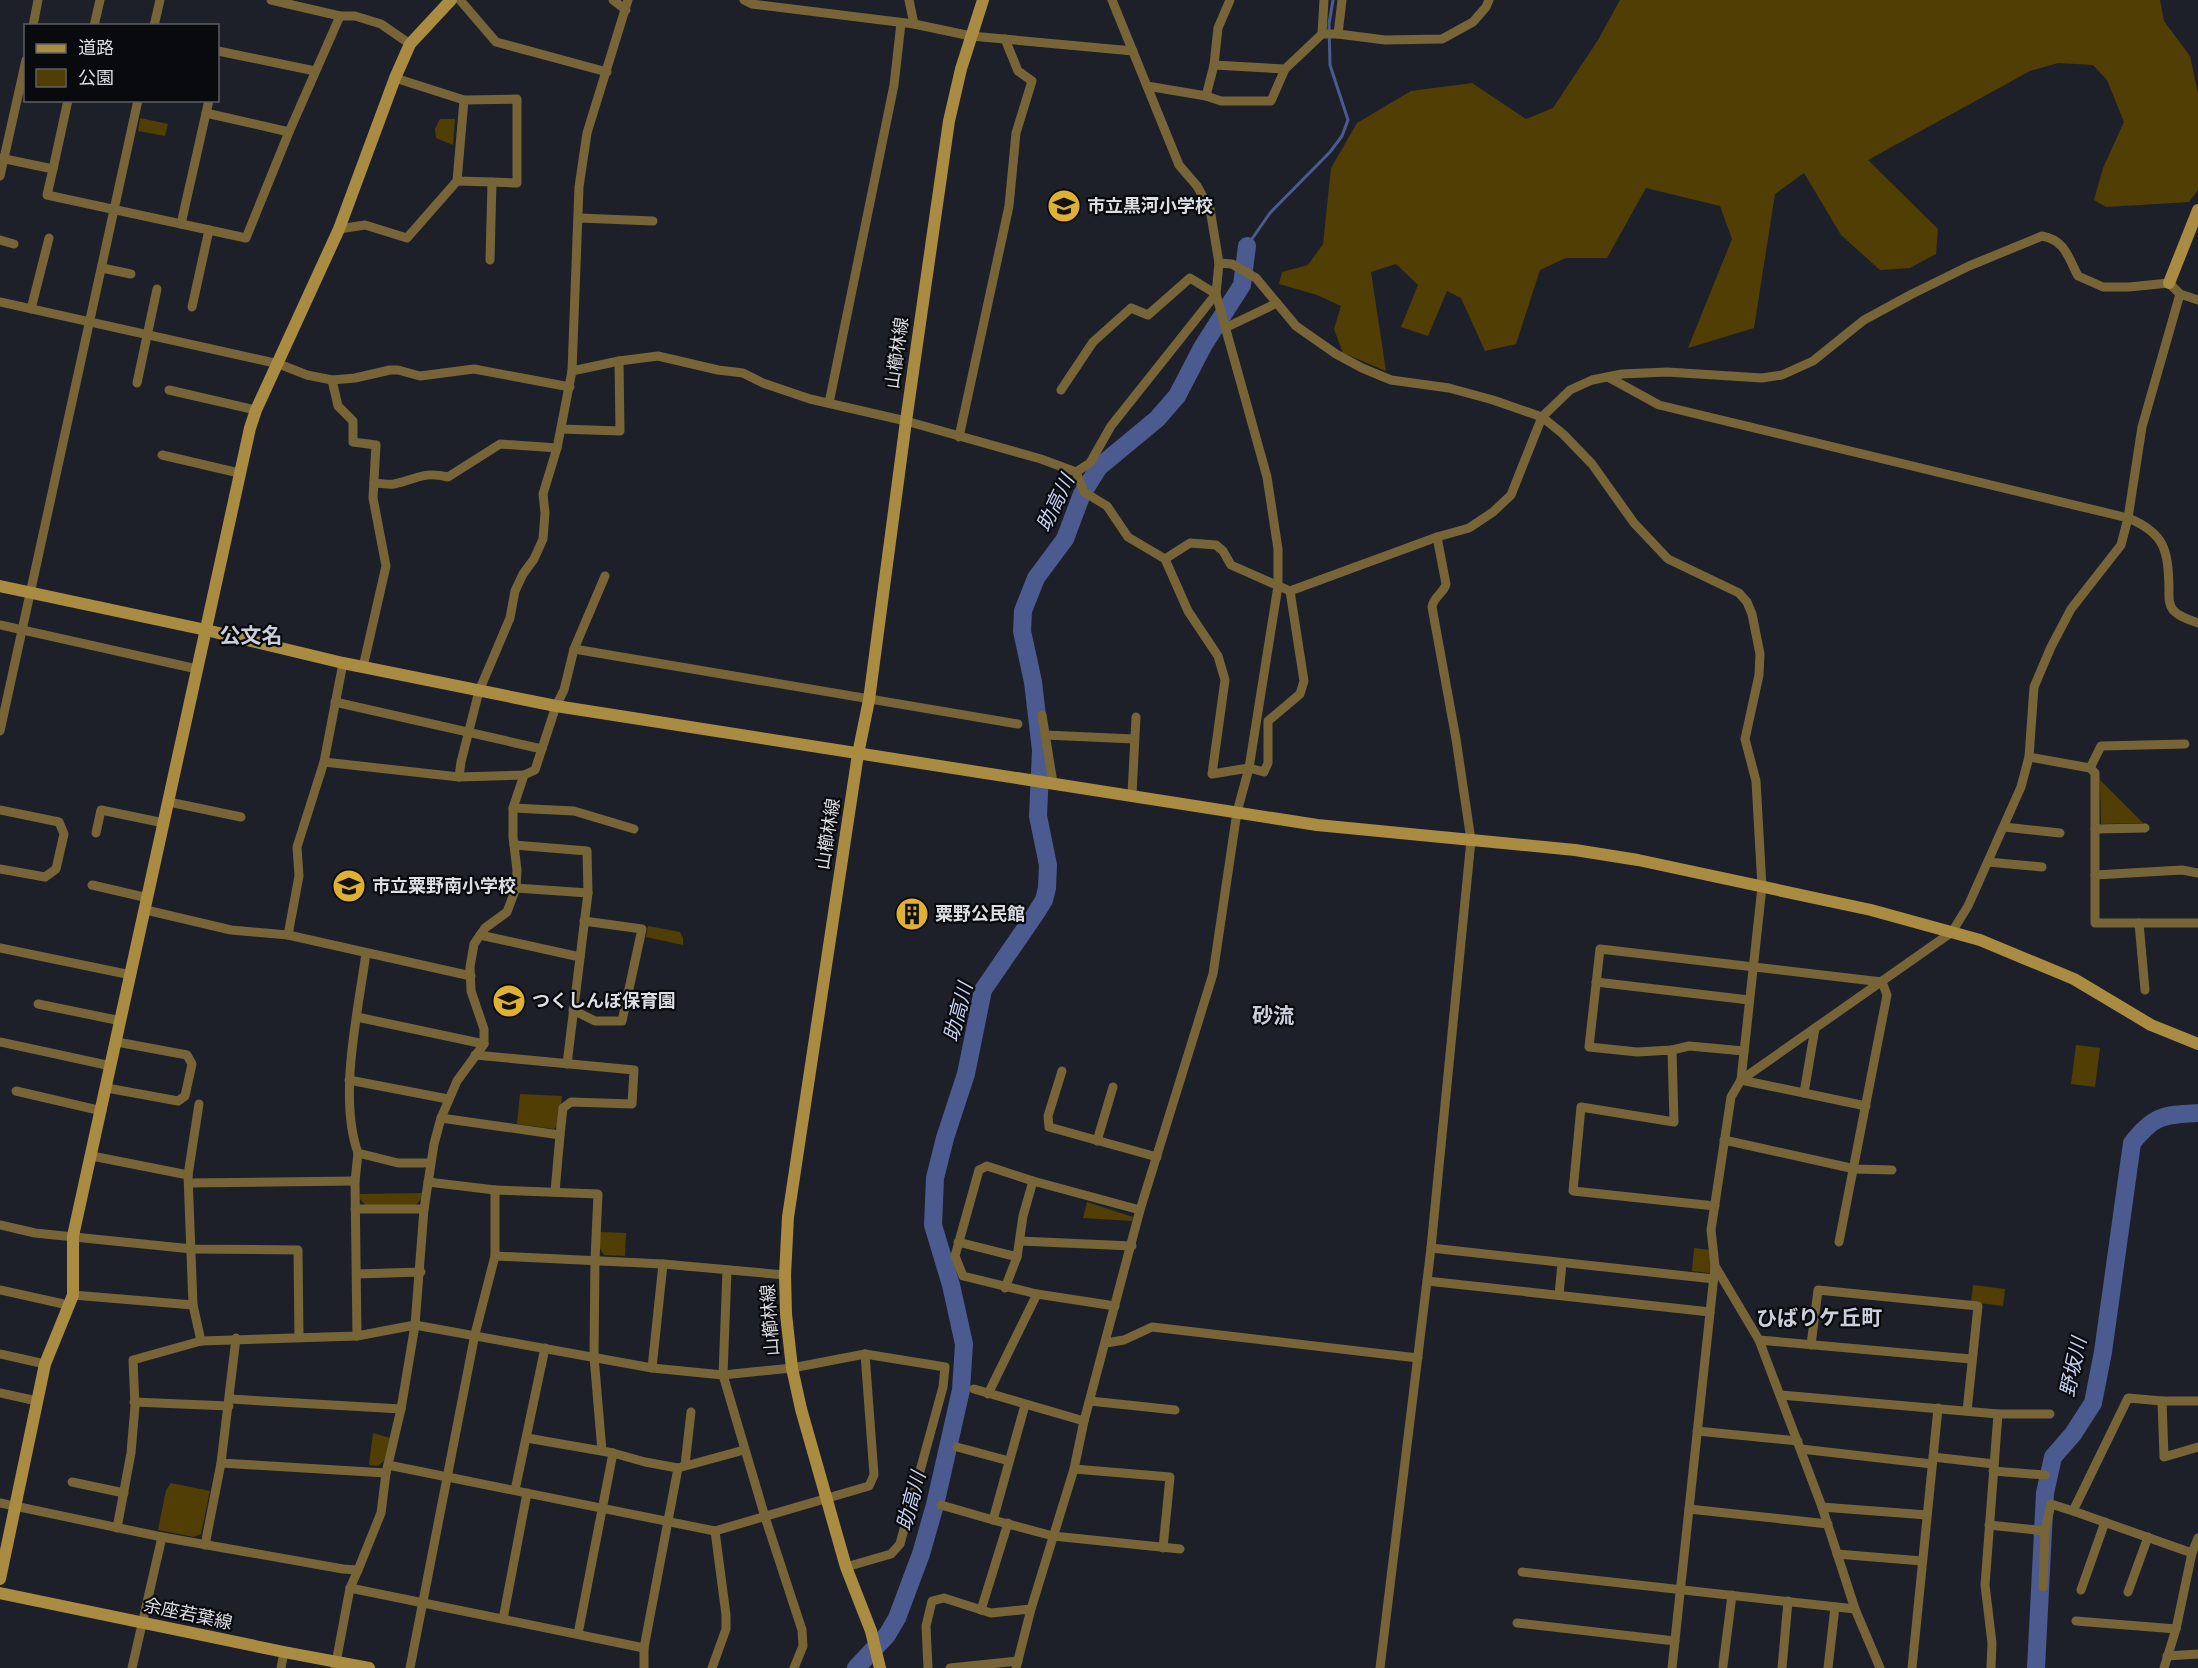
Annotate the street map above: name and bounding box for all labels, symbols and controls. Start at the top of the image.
legend [24,24,219,102]
text: 道路 [78,38,114,58]
text: 公園 [78,68,114,88]
school or university icon: 市立黒河小学校 [1046,188,1082,224]
place label: 市立黒河小学校 [1087,196,1213,216]
street label: 山櫛林線 [882,316,912,390]
water label: 助高川 [1032,469,1079,535]
district label: 公文名 [220,624,283,647]
street label: 山櫛林線 [812,797,844,871]
school or university icon: 市立粟野南小学校 [331,868,367,904]
place label: 市立粟野南小学校 [372,876,516,896]
building icon: 粟野公民館 [894,896,930,932]
place label: 粟野公民館 [935,904,1025,924]
water label: 助高川 [940,978,977,1044]
school or university icon: つくしんぼ保育園 [491,983,527,1019]
place label: つくしんぼ保育園 [532,991,676,1011]
district label: 砂流 [1252,1004,1294,1027]
street label: 山櫛林線 [758,1283,782,1357]
district label: ひばりケ丘町 [1756,1306,1882,1329]
water label: 野坂川 [2056,1333,2090,1399]
water label: 助高川 [893,1467,930,1533]
street label: 余座若葉線 [142,1595,234,1633]

